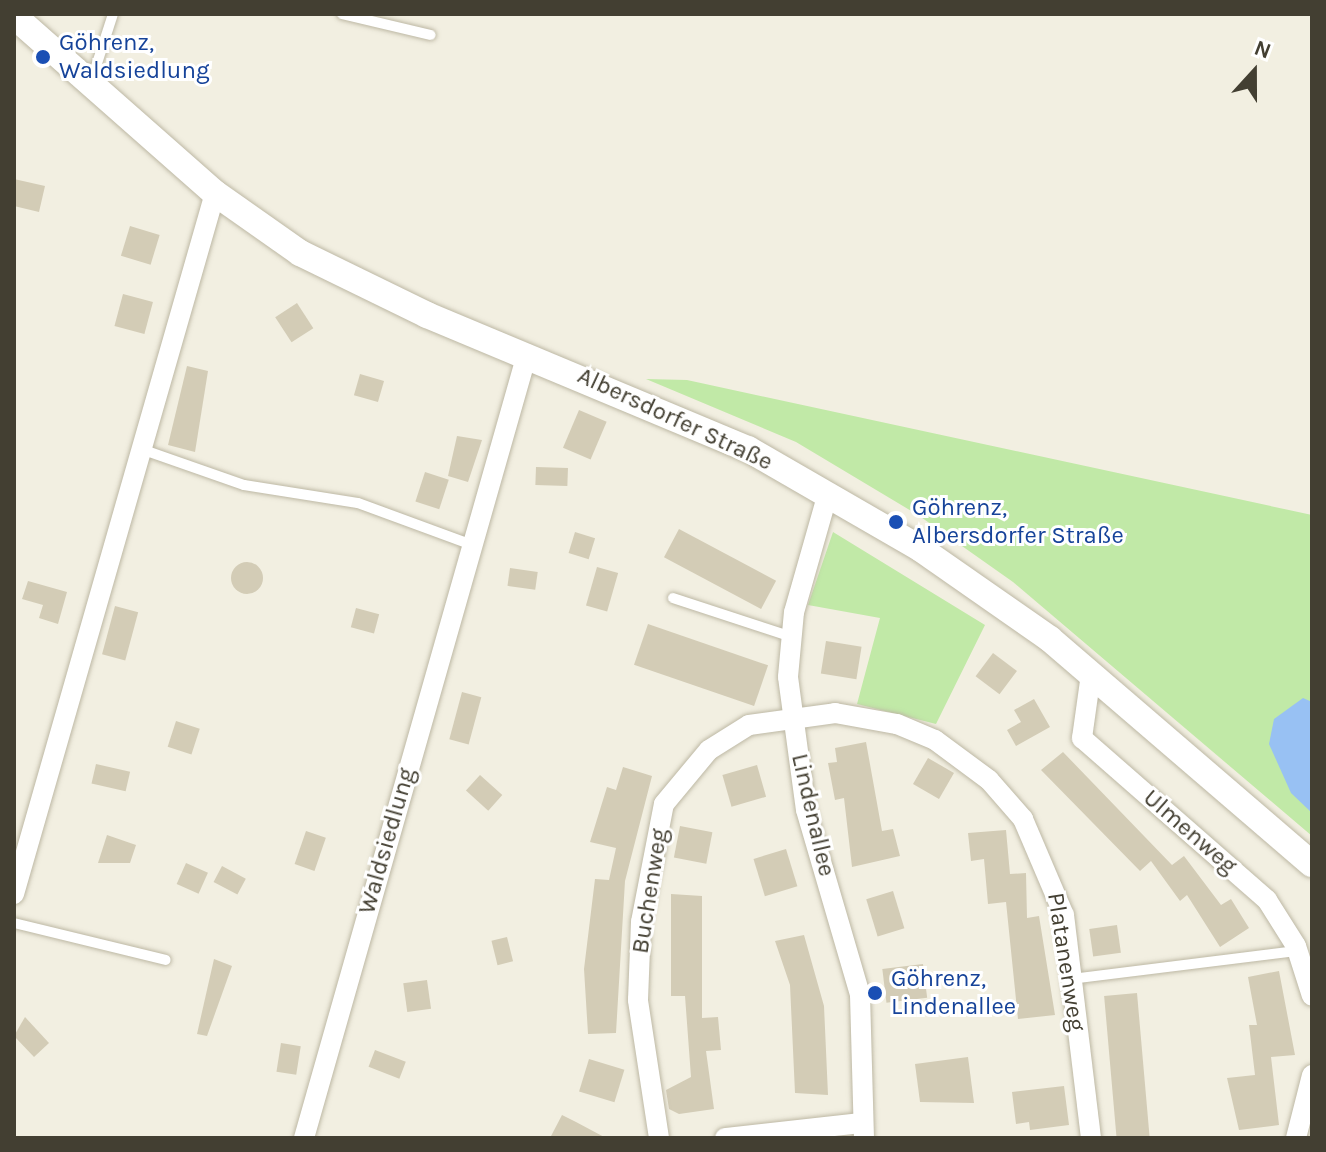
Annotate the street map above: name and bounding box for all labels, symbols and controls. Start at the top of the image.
place label: Göhrenz, Waldsiedlung [59,29,209,85]
north arrow [1214,32,1294,112]
text: N [1251,35,1275,65]
marker: Göhrenz, Waldsiedlung [34,48,52,66]
street label: Albersdorfer Straße [573,361,777,477]
place label: Göhrenz, Albersdorfer Straße [912,494,1124,550]
marker: Göhrenz, Albersdorfer Straße [887,513,905,531]
street label: Lindenallee [785,751,841,879]
street label: Waldsiedlung [352,765,422,917]
street label: Ulmenweg [1137,783,1243,881]
street label: Buchenweg [626,826,674,956]
street label: Platanenweg [1041,891,1091,1033]
place label: Göhrenz, Lindenallee [891,965,1016,1021]
marker: Göhrenz, Lindenallee [866,984,884,1002]

